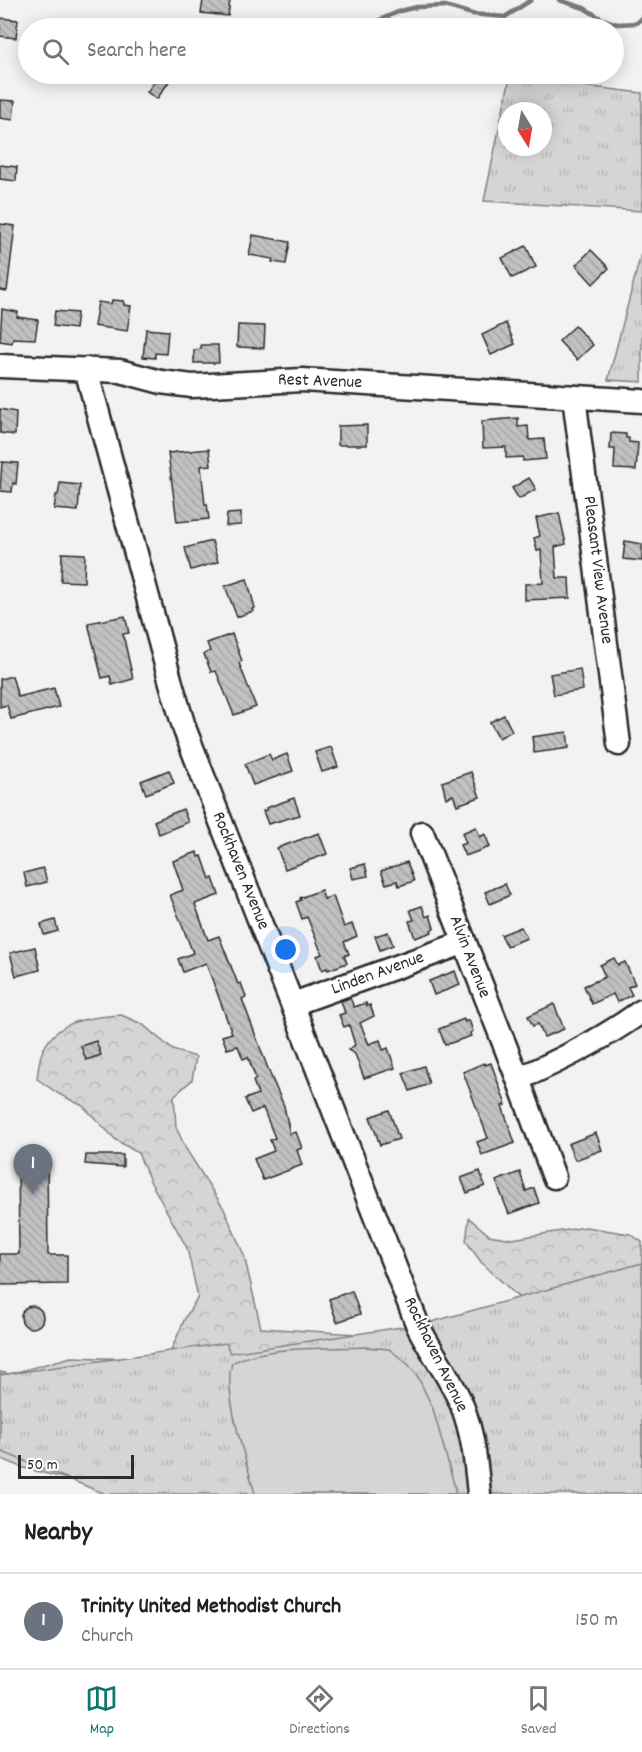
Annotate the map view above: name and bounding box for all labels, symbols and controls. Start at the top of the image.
search box [18,18,624,84]
icon: search [39,35,72,68]
text: Search here [87,36,186,67]
north arrow [498,102,552,156]
street label: Rest Avenue [277,368,363,396]
street label: Pleasant View Avenue [576,495,618,645]
street label: Rockhaven Avenue [205,808,275,934]
street label: Alvin Avenue [442,912,496,1002]
your location [271,935,300,964]
street label: Linden Avenue [328,946,428,1002]
pin: 1 [14,1144,52,1194]
street label: Rockhaven Avenue [396,1293,474,1417]
scale bar [18,1452,134,1480]
text: 50 m [27,1454,58,1477]
text: Nearby [24,1515,92,1552]
text: Trinity United Methodist Church [81,1592,341,1623]
text: 1 [41,1607,46,1635]
text: 150 m [575,1607,618,1635]
text: Church [81,1623,133,1651]
tab: Map [85,1682,118,1741]
tab: Directions [289,1682,350,1741]
tab: Saved [521,1682,557,1741]

